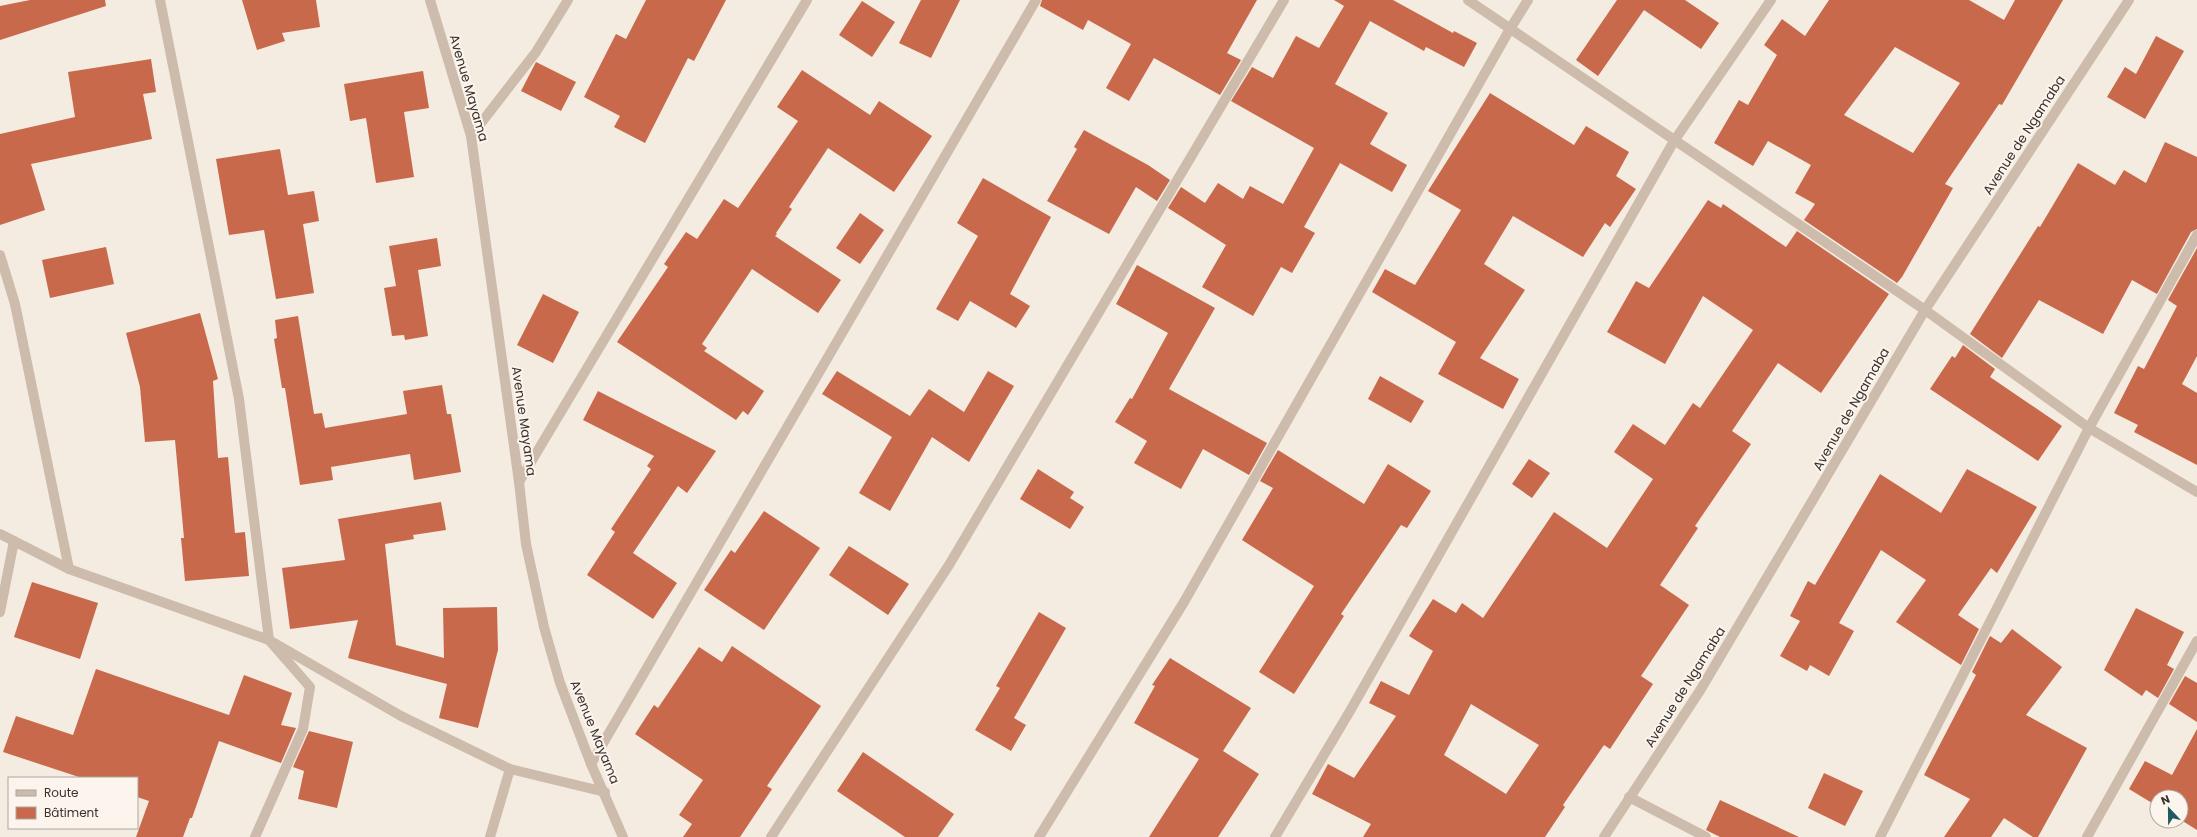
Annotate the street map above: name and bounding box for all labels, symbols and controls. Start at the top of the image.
street label: Avenue Mayama [445,32,493,144]
street label: Avenue de Ngamaba [1978,72,2070,198]
street label: Avenue de Ngamaba [1808,344,1894,474]
street label: Avenue Mayama [507,365,541,477]
street label: Avenue de Ngamaba [1640,623,1730,751]
street label: Avenue Mayama [565,677,625,787]
legend [8,777,138,829]
text: Route [44,784,78,801]
north arrow [2149,789,2189,829]
text: N [2158,791,2172,809]
text: Bâtiment [44,804,99,821]

